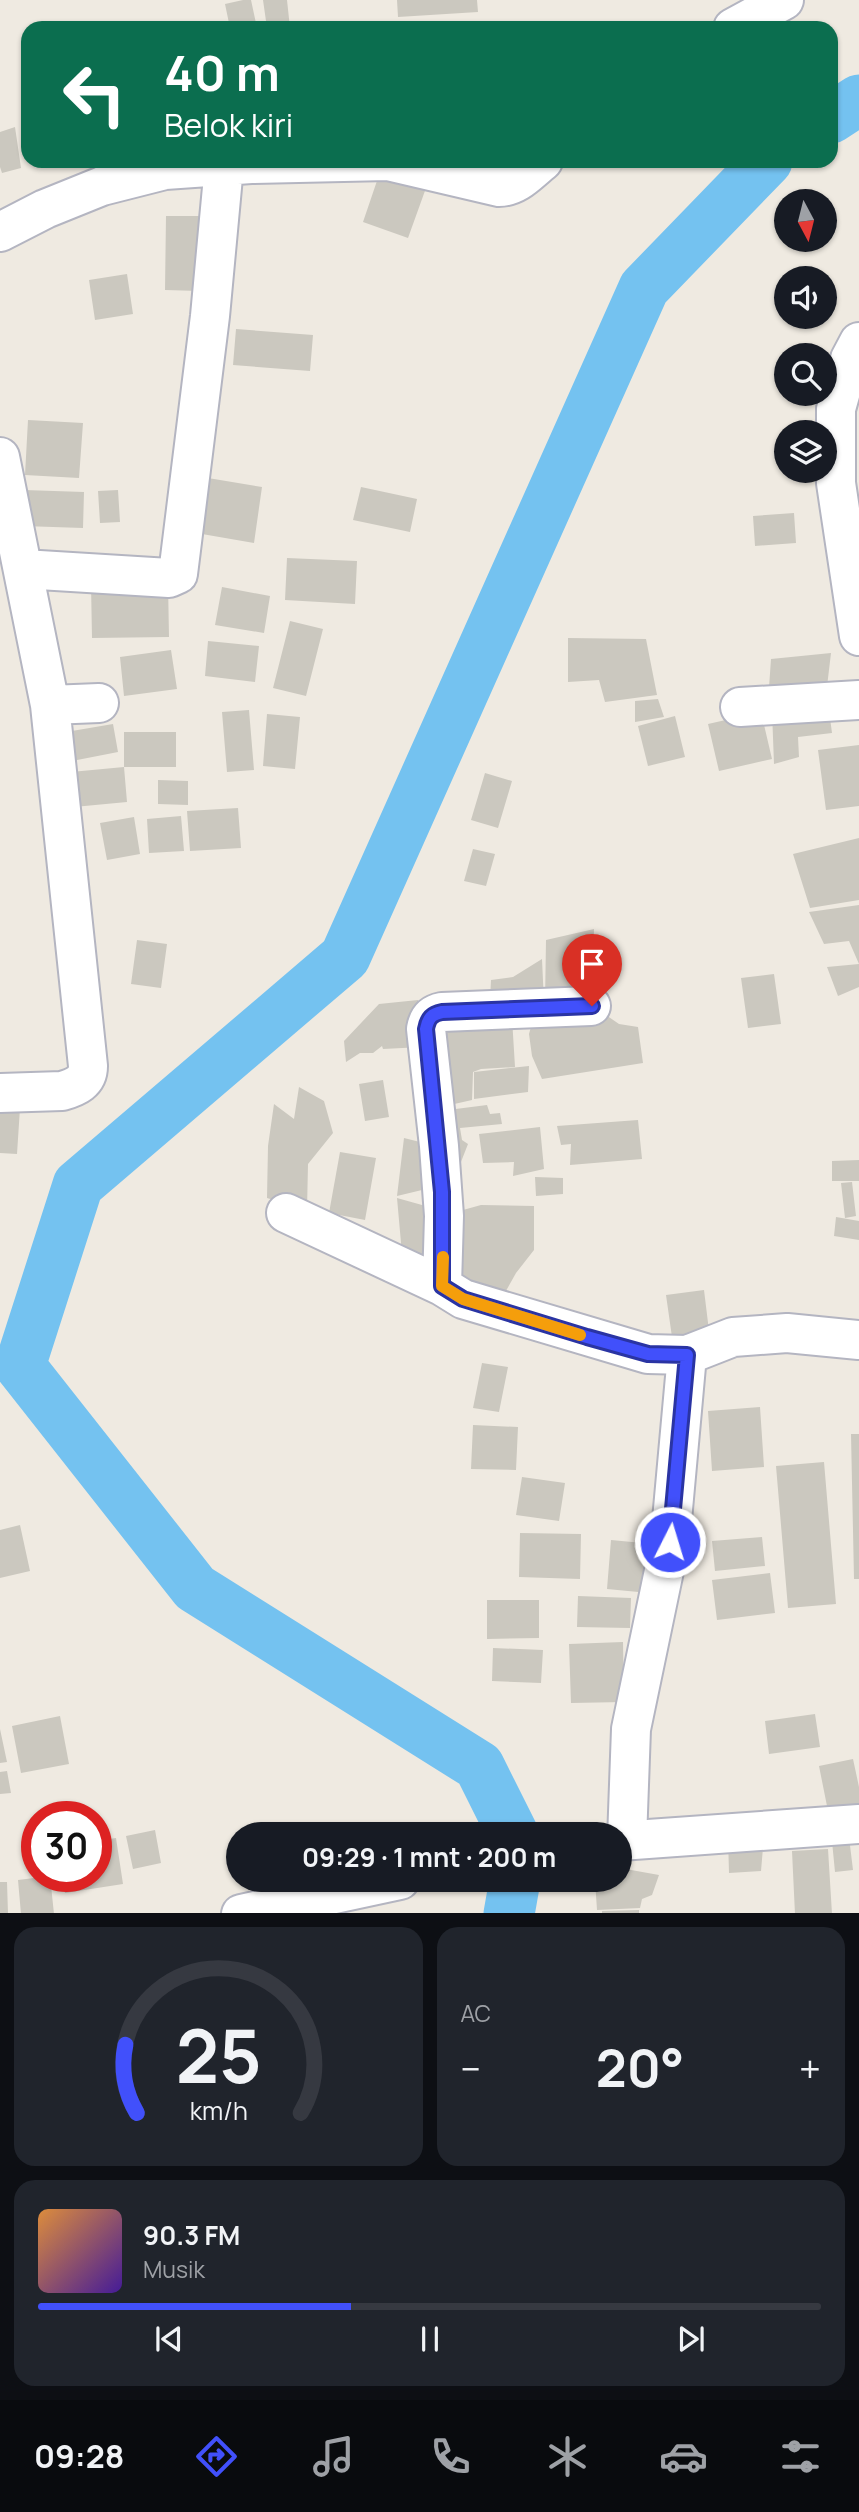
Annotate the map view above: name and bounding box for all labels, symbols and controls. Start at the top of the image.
text: 40 m [164,39,280,106]
icon: left [49,49,140,140]
text: Belok kiri [164,103,293,147]
north arrow [774,189,836,252]
map controls [774,189,837,483]
button: sound [774,266,837,329]
button: search [774,343,837,406]
button: layers [774,420,837,483]
pin [562,934,622,1006]
icon: arrive [573,945,611,983]
position arrow [633,1505,707,1579]
speed limit sign: 30 [21,1801,112,1892]
text: 09:29 · 1 mnt · 200 m [302,1839,556,1875]
text: AC [461,1997,491,2029]
text: 25 [175,2005,261,2105]
text: 20° [596,2032,684,2103]
text: − [461,2042,481,2094]
text: + [799,2042,821,2094]
text: km/h [189,2092,247,2127]
text: 90.3 FM [143,2217,240,2253]
text: Musik [143,2253,205,2285]
icon: previous [150,2320,188,2358]
icon: pause [411,2320,449,2358]
icon: next [672,2320,710,2358]
icon: directions [192,2432,241,2481]
icon: music [309,2432,358,2481]
icon: phone [426,2432,475,2481]
icon: climate [543,2432,592,2481]
icon: car [659,2432,708,2481]
icon: filters [776,2432,825,2481]
text: 09:28 [34,2434,124,2478]

